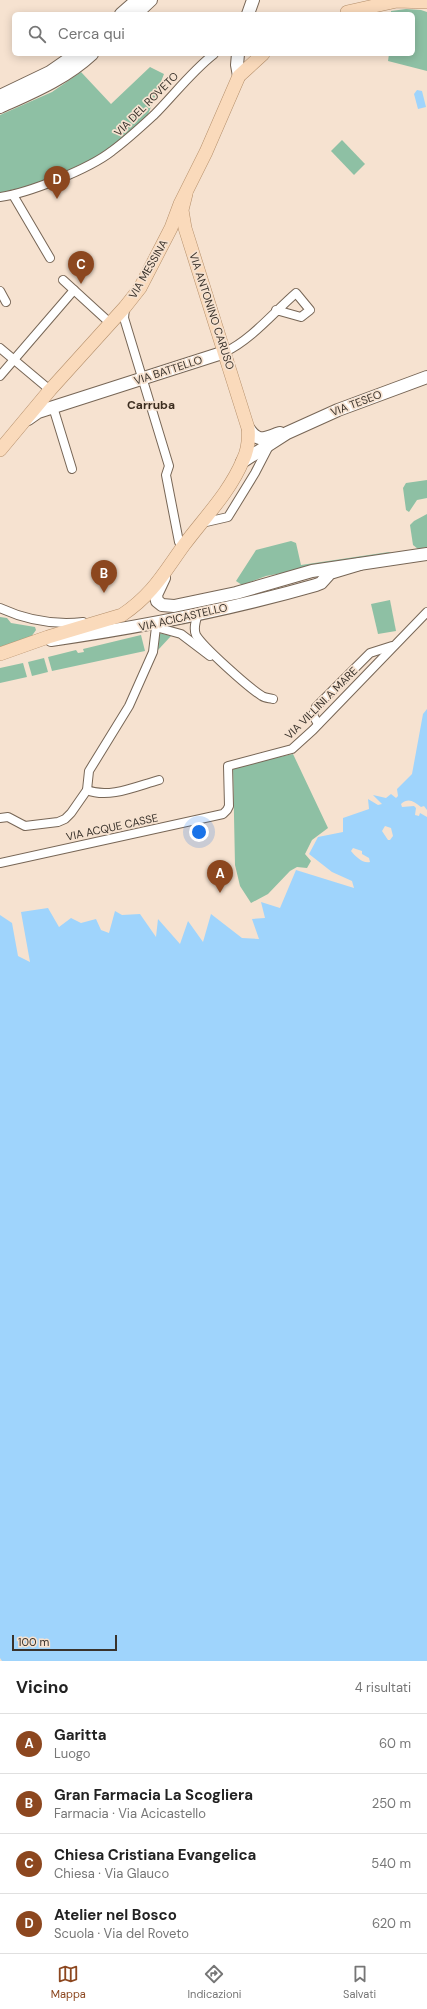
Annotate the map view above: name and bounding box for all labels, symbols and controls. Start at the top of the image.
search box [12,12,415,56]
icon: search [26,23,48,45]
text: Cerca qui [58,24,125,44]
street label: VIA DEL ROVETO [111,69,181,139]
pin: D [44,166,70,199]
street label: VIA MESSINA [125,237,171,301]
pin: C [68,251,94,284]
street label: VIA ANTONINO CARUSO [186,251,238,371]
street label: VIA BATTELLO [132,352,204,388]
street label: VIA TESEO [328,387,384,419]
district label: Carruba [127,397,175,413]
pin: B [91,560,117,593]
street label: VIA ACICASTELLO [137,600,229,634]
street label: VIA VILLINI A MARE [282,664,360,742]
street label: VIA ACQUE CASSE [65,810,159,844]
your location [189,822,209,842]
pin: A [207,860,233,893]
scale bar [12,1633,117,1652]
text: 100 m [18,1635,49,1649]
text: Vicino [16,1676,69,1698]
text: 4 risultati [355,1679,411,1696]
text: Garitta [54,1725,107,1745]
text: A [24,1735,34,1752]
text: 60 m [379,1735,411,1752]
text: Luogo [54,1745,90,1762]
text: Gran Farmacia La Scogliera [54,1785,253,1805]
text: B [25,1795,33,1812]
text: 250 m [372,1795,411,1812]
text: Farmacia · Via Acicastello [54,1805,206,1822]
text: Chiesa Cristiana Evangelica [54,1845,256,1865]
text: C [24,1855,34,1872]
text: 540 m [371,1855,411,1872]
text: Chiesa · Via Glauco [54,1865,169,1882]
text: Atelier nel Bosco [54,1905,177,1925]
text: D [24,1915,34,1932]
text: 620 m [372,1915,411,1932]
text: Scuola · Via del Roveto [54,1925,189,1942]
tab: Mappa [51,1963,86,2001]
tab: Indicazioni [188,1963,241,2001]
tab: Salvati [343,1963,376,2001]

